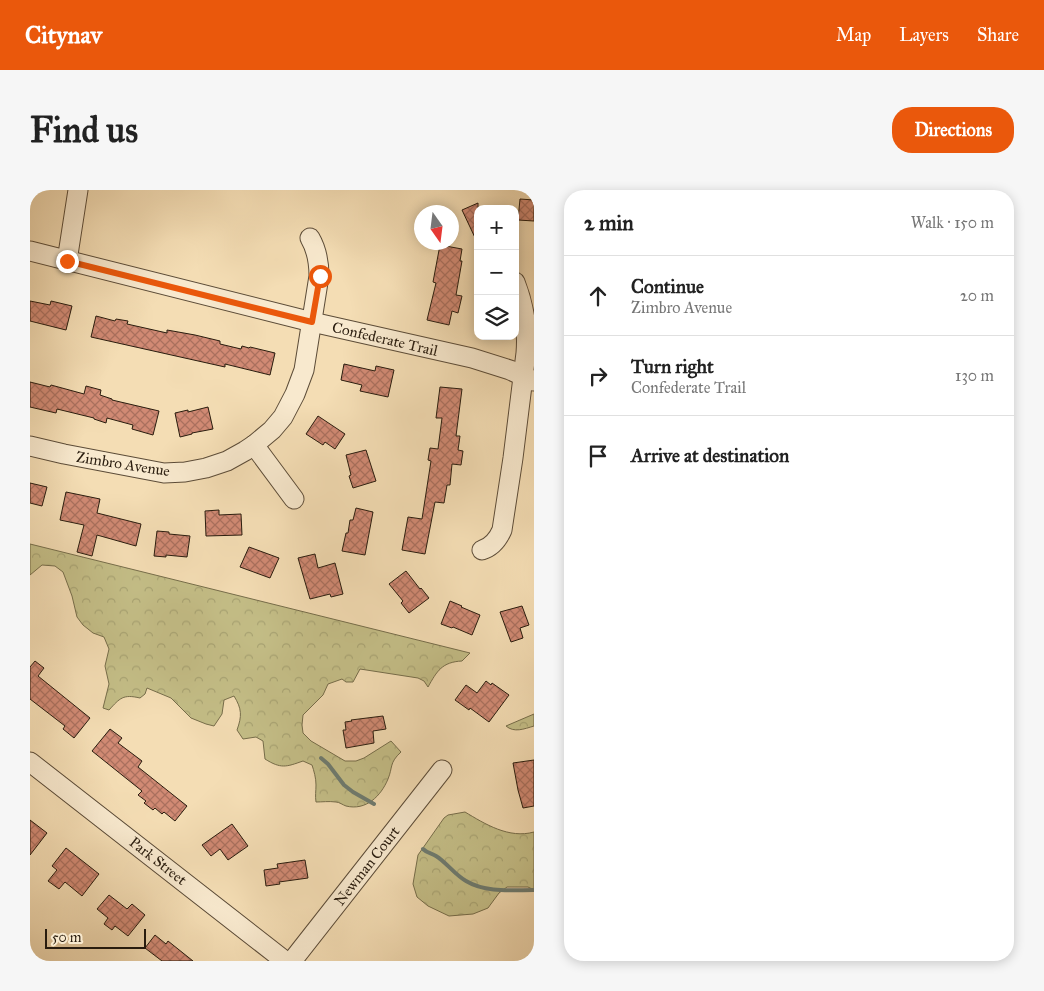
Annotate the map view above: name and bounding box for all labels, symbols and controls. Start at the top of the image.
text: Citynav [25,20,102,50]
text: Map [836,24,871,46]
text: Layers [899,24,949,46]
text: Share [977,24,1019,46]
button: Directions [892,107,1014,153]
text: Find us [30,109,138,152]
north arrow [414,205,459,250]
map controls [474,205,519,340]
button: + [474,205,519,250]
text: 2 min [584,210,634,236]
text: Walk · 150 m [911,213,994,232]
route end [56,250,79,273]
button: − [474,250,519,295]
route start [309,265,332,288]
text: Continue [631,275,704,298]
icon: ahead [584,282,612,310]
text: 20 m [960,286,994,305]
button: layers [474,295,519,340]
text: Zimbro Avenue [631,298,732,317]
street label: Confederate Trail [330,318,440,360]
text: Turn right [631,355,714,378]
icon: right [584,362,612,390]
text: 130 m [955,366,994,385]
text: Confederate Trail [631,378,746,397]
icon: arrive [584,442,612,470]
text: Arrive at destination [631,444,789,467]
street label: Zimbro Avenue [75,448,171,480]
street label: Newman Court [330,822,404,909]
street label: Park Street [126,833,191,889]
scale bar [45,926,146,949]
text: 50 m [52,929,81,946]

